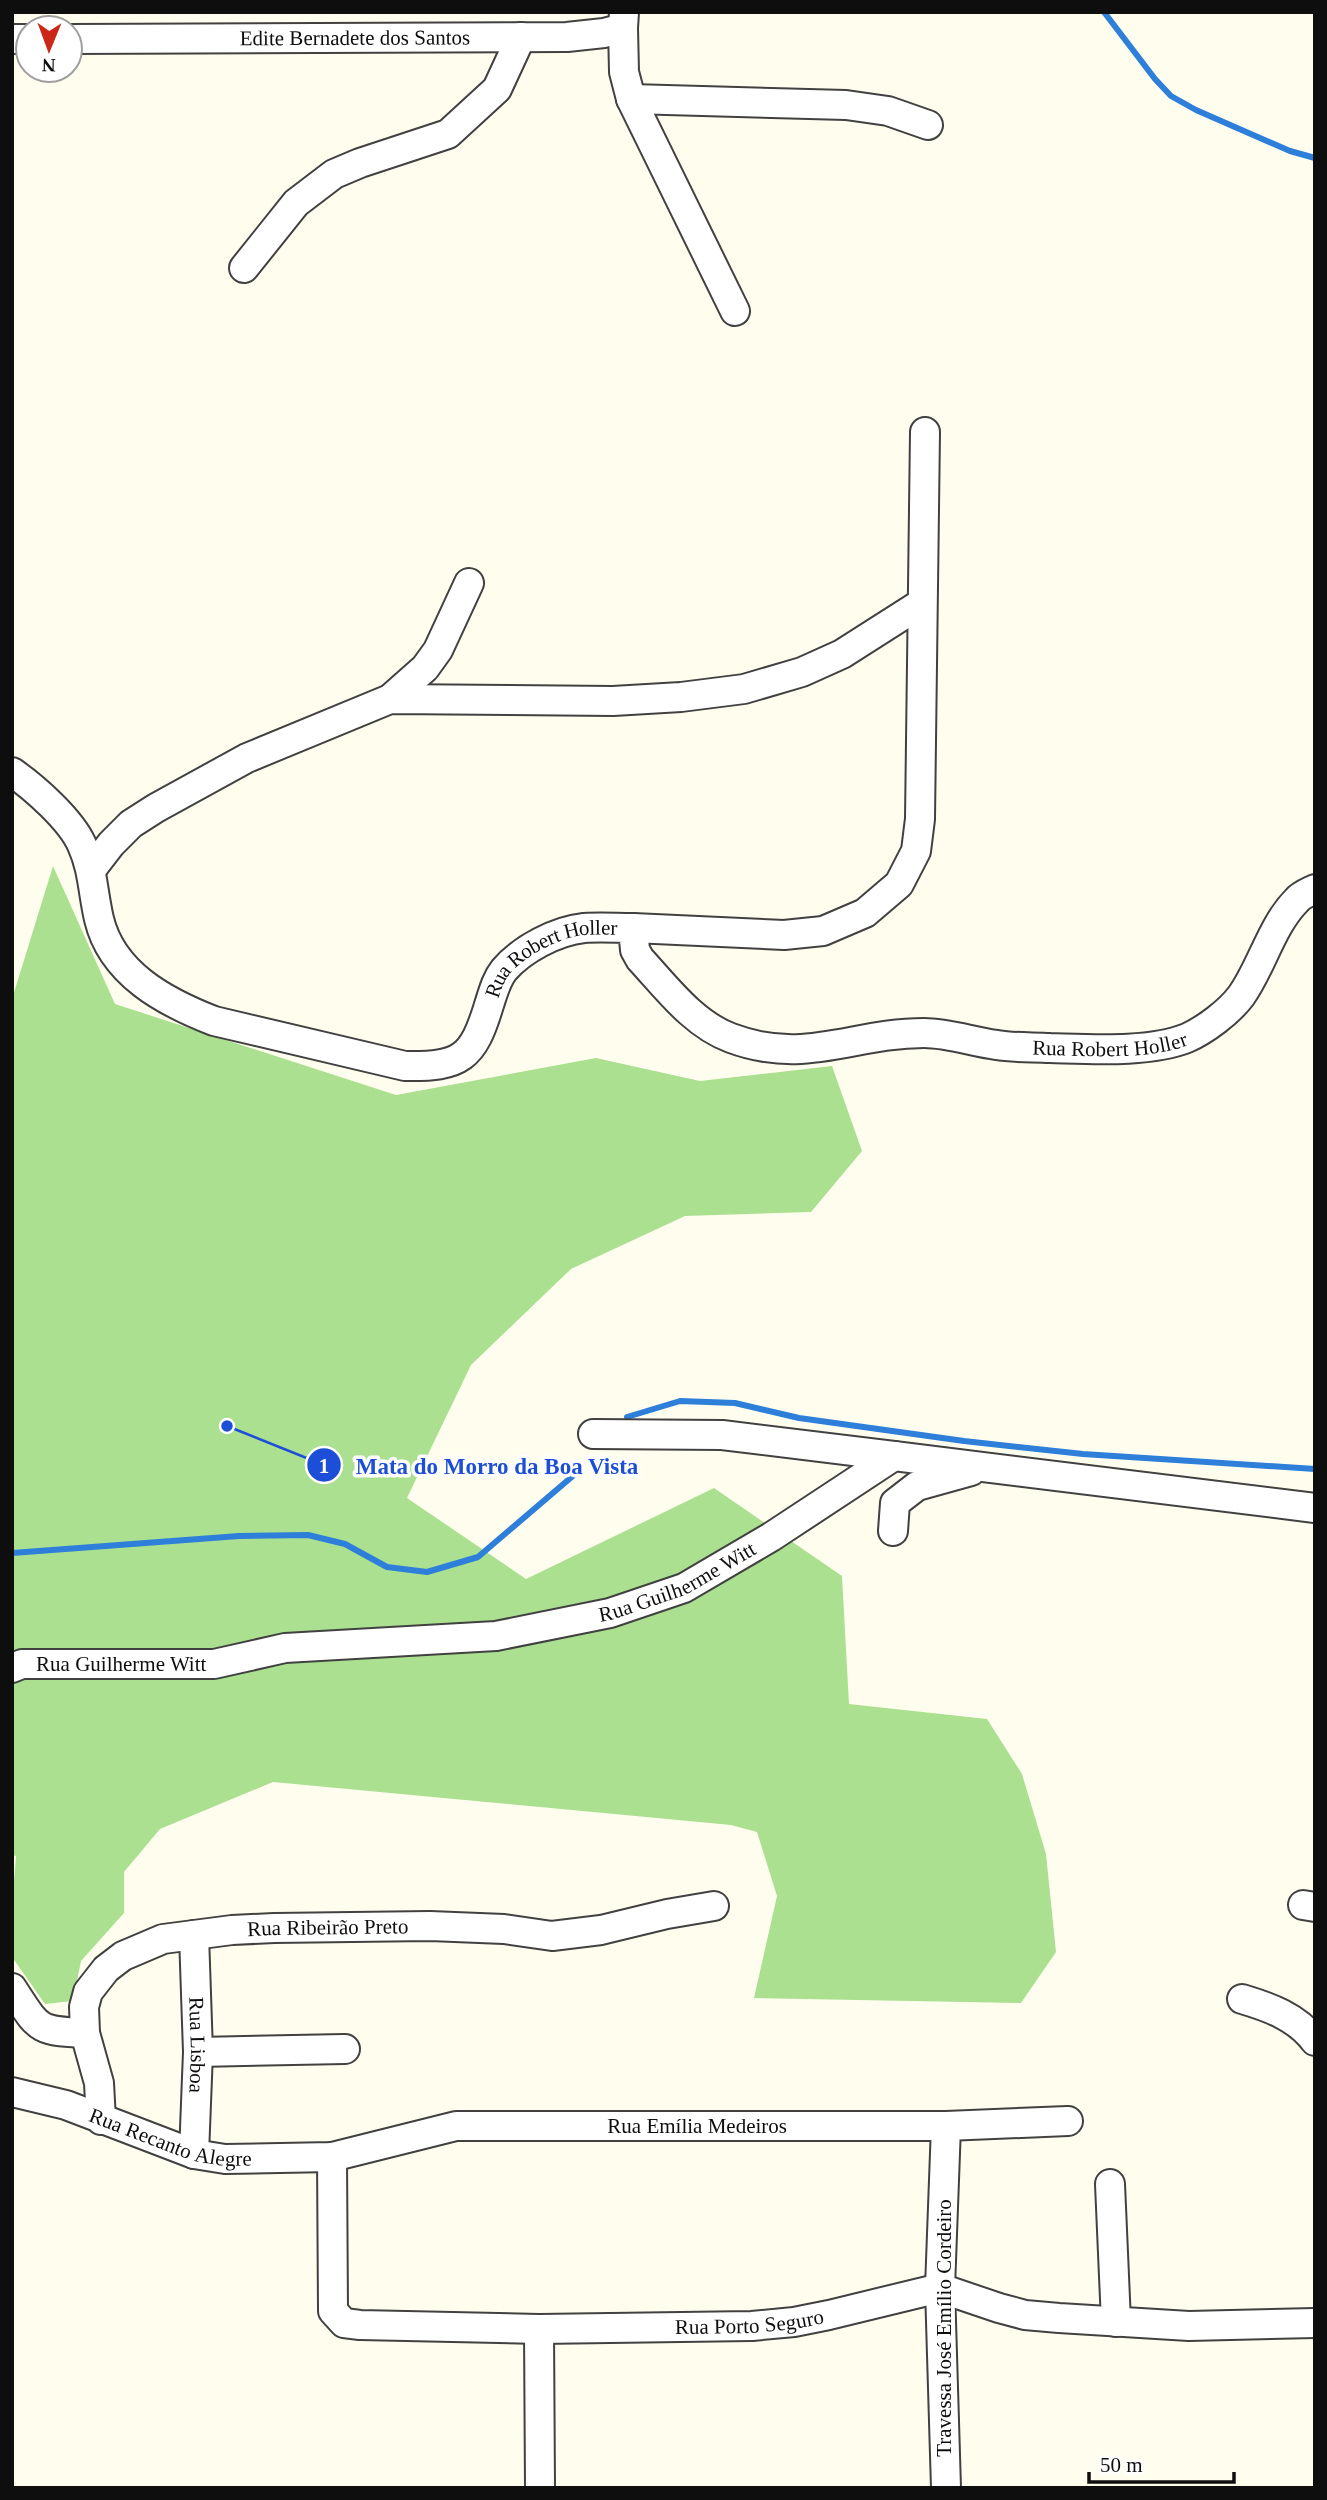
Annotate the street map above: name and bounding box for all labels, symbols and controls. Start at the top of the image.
north arrow [14,14,84,84]
street label: Edite Bernadete dos Santos [240,25,470,50]
text: N [41,55,56,76]
street label: Rua Robert Holler [480,916,618,1001]
street label: Rua Robert Holler [1032,1027,1190,1061]
callout: Mata do Morro da Boa Vista [307,1443,653,1487]
text: 1 [319,1454,329,1478]
text: Mata do Morro da Boa Vista [356,1454,639,1479]
street label: Rua Guilherme Witt [596,1537,760,1627]
street label: Rua Guilherme Witt [36,1652,207,1676]
street label: Rua Ribeirão Preto [247,1914,408,1941]
street label: Rua Lisboa [184,1996,210,2094]
street label: Rua Recanto Alegre [86,2103,252,2171]
street label: Rua Emília Medeiros [607,2114,787,2138]
street label: Travessa José Emílio Cordeiro [932,2199,956,2457]
street label: Rua Porto Seguro [675,2304,826,2339]
scale bar [1089,2440,1234,2484]
text: 50 m [1100,2453,1143,2477]

